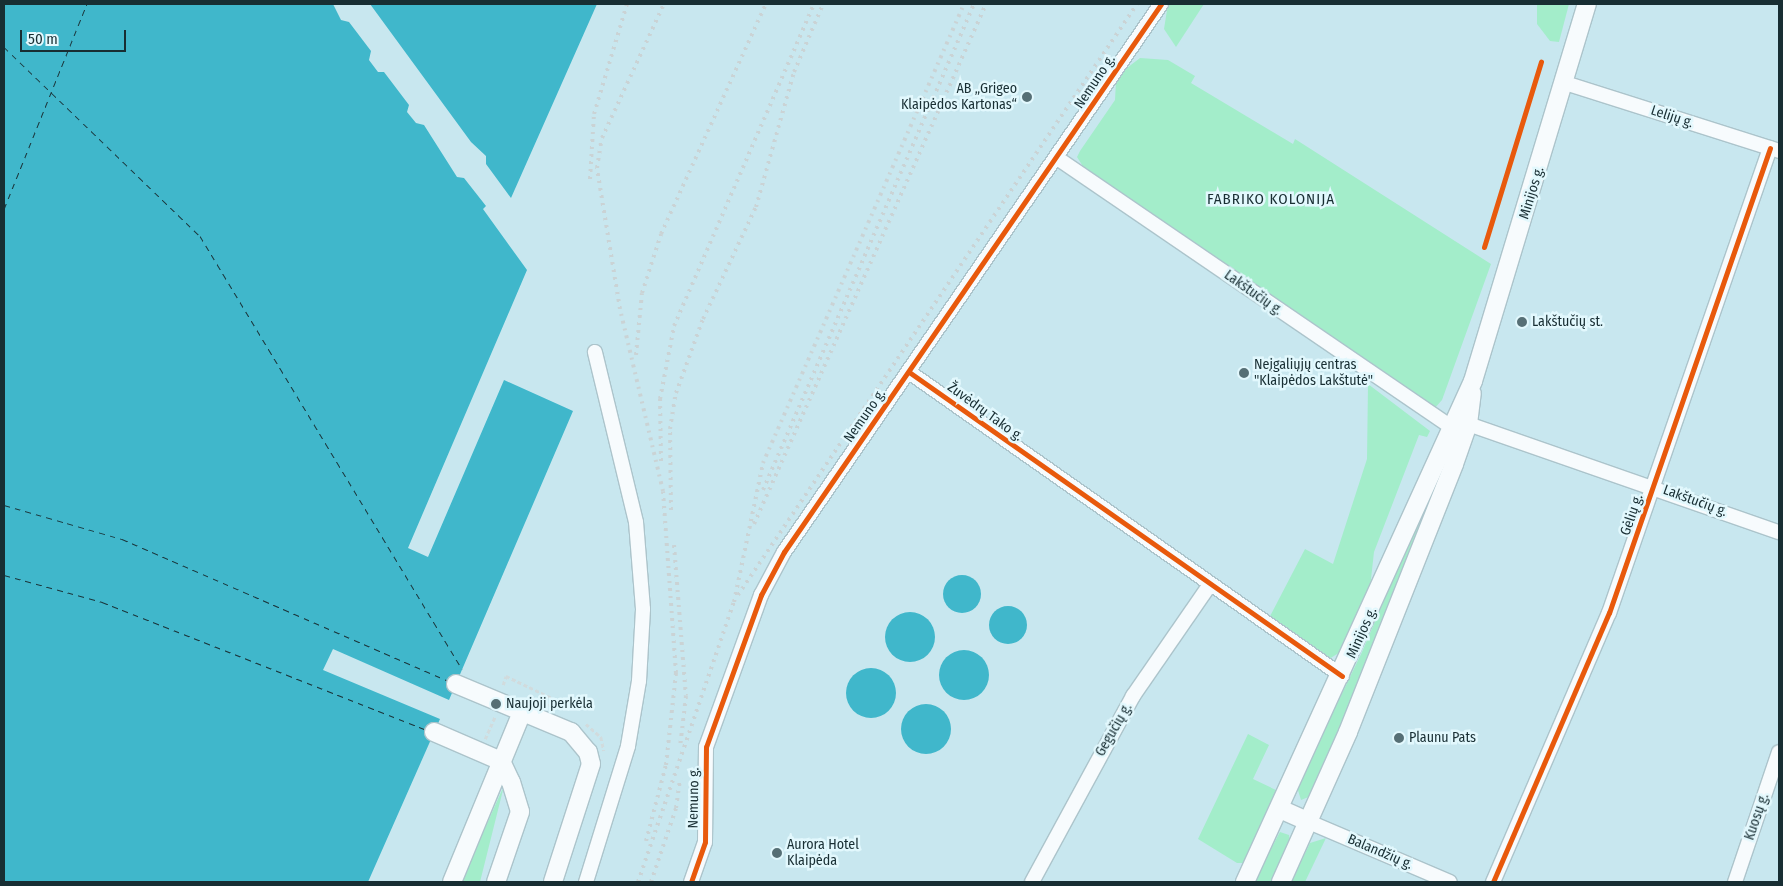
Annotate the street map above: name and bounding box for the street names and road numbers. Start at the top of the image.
street label: Nemuno g. [1071,52,1119,112]
street label: Lelijų g. [1649,102,1695,132]
street label: Minijos g. [1516,165,1548,221]
street label: Lakštučių g. [1221,267,1285,319]
street label: Žuvėdrų Tako g. [944,379,1026,445]
street label: Nemuno g. [841,386,889,446]
street label: Lakštučių g. [1661,482,1729,520]
street label: Gėlių g. [1617,492,1647,538]
street label: Minijos g. [1343,605,1381,661]
street label: Gegučių g. [1092,701,1136,759]
street label: Nemuno g. [685,767,703,829]
street label: Kuosų g. [1741,792,1773,842]
street label: Balandžių g. [1345,831,1415,873]

